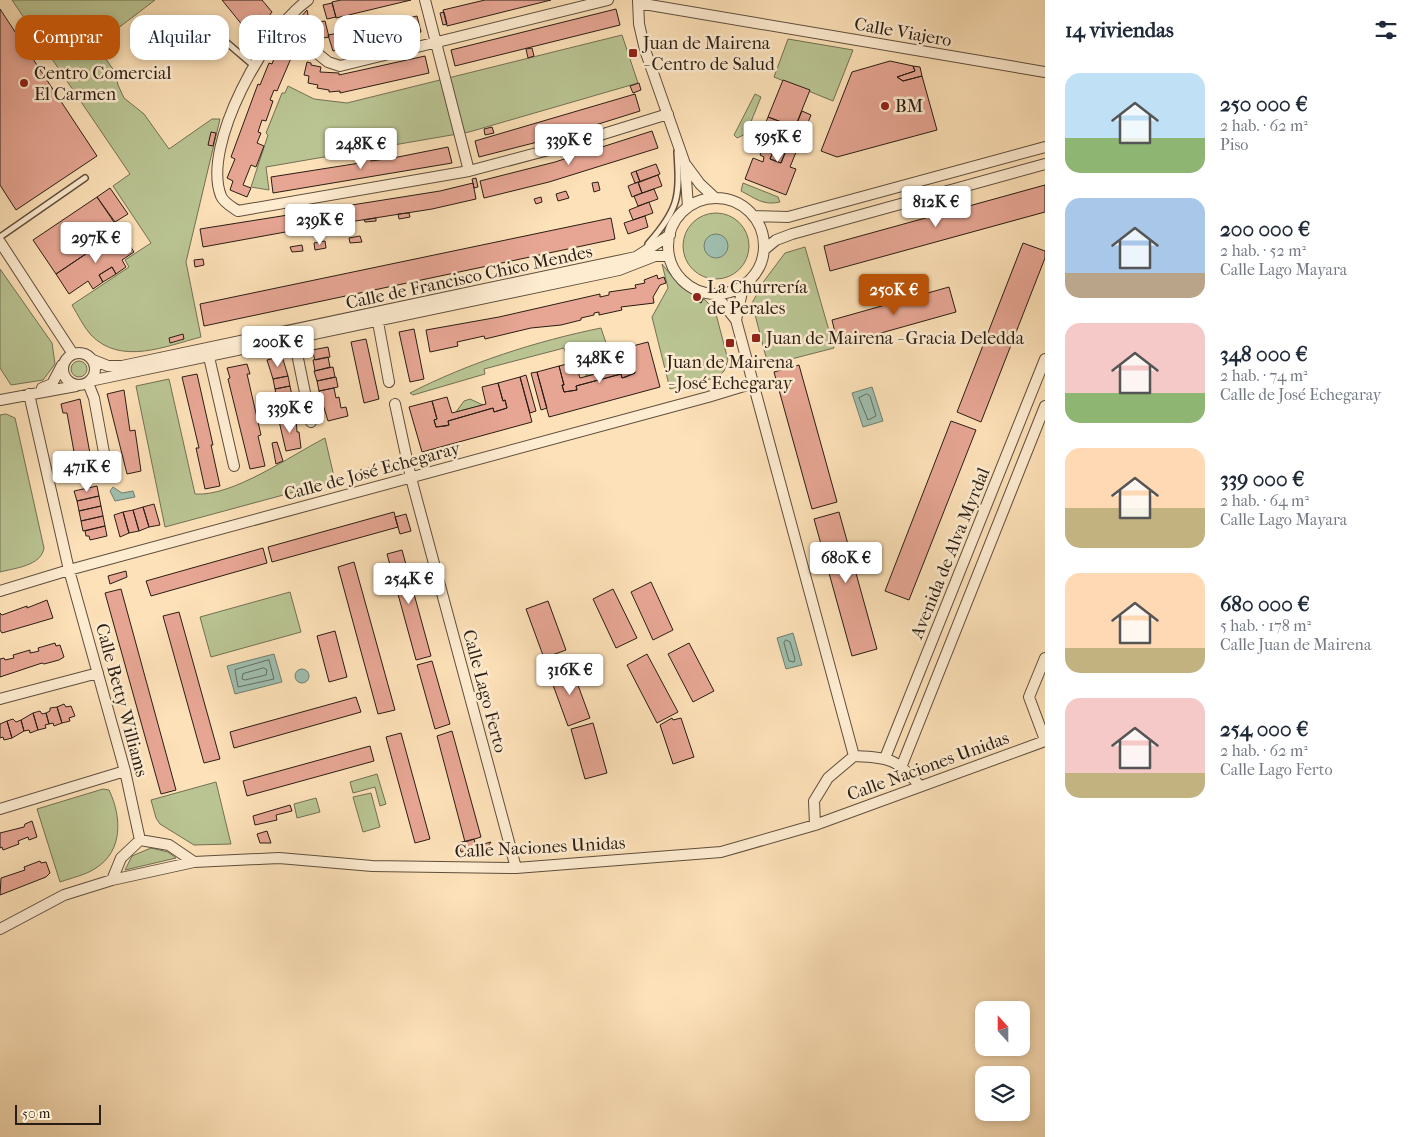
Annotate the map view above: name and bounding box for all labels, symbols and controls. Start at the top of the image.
street label: Calle Viajero [853,14,953,51]
chip: Comprar [15,15,120,60]
chip: Alquilar [130,15,229,60]
chip: Filtros [239,15,324,60]
chip: Nuevo [334,15,420,60]
icon: filters [1372,16,1400,44]
text: 14 viviendas [1065,18,1174,42]
place label: Juan de Mairena - Centro de Salud [641,33,775,75]
marker: Juan de Mairena - Centro de Salud [627,47,639,59]
place label: Centro Comercial El Carmen [34,63,171,105]
marker: Centro Comercial El Carmen [18,77,30,89]
text: 250 000 € [1220,92,1308,116]
icon: home [1105,93,1165,153]
place label: BM [895,96,923,117]
marker: BM [879,100,891,112]
text: 2 hab. · 62 m² [1220,116,1308,135]
pin: 595K € [737,120,819,163]
pin: 339K € [528,124,610,166]
text: 595K € [755,127,801,146]
pin: 248K € [320,128,402,170]
text: 339K € [546,130,592,149]
text: 248K € [336,134,386,153]
text: Piso [1220,135,1248,154]
pin: 812K € [895,186,977,228]
text: 812K € [913,192,959,211]
pin: 239K € [279,204,361,246]
text: 239K € [296,210,344,229]
text: 200 000 € [1220,217,1310,241]
icon: home [1105,218,1165,278]
pin: 297K € [55,222,137,264]
text: 297K € [72,228,120,247]
street label: Calle de Francisco Chico Mendes [344,241,595,314]
text: 2 hab. · 52 m² [1220,241,1306,260]
text: Calle Lago Mayara [1220,260,1347,279]
pin: 250K € [853,274,935,316]
place label: La Churrería de Perales [707,277,808,319]
text: 250K € [870,280,918,299]
marker: La Churrería de Perales [691,291,703,303]
pin: 200K € [237,326,319,368]
place label: Juan de Mairena - Gracia Deledda [764,328,1025,349]
text: 200K € [253,332,303,351]
marker: Juan de Mairena - Gracia Deledda [750,332,762,344]
marker: Juan de Mairena - José Echegaray [724,337,736,349]
pin: 348K € [559,342,641,384]
text: 348 000 € [1220,342,1308,366]
icon: home [1105,343,1165,403]
text: 348K € [576,348,624,367]
place label: Juan de Mairena - José Echegaray [664,352,794,394]
text: 2 hab. · 74 m² [1220,366,1308,385]
text: Calle de José Echegaray [1220,385,1381,404]
pin: 339K € [249,392,331,434]
text: 339K € [267,398,313,417]
street label: Calle de José Echegaray [282,437,464,505]
pin: 471K € [46,450,128,493]
text: 471K € [64,457,111,476]
street label: Avenida de Alva Myrdal [906,465,994,643]
text: 339 000 € [1220,467,1304,491]
icon: home [1105,468,1165,528]
text: 2 hab. · 64 m² [1220,491,1309,510]
text: Calle Lago Mayara [1220,510,1347,529]
pin: 680K € [805,542,887,584]
text: 680K € [821,548,871,567]
pin: 254K € [368,562,450,605]
text: 254K € [384,569,434,588]
text: 680 000 € [1220,592,1310,616]
icon: home [1105,593,1165,653]
text: 5 hab. · 178 m² [1220,616,1311,635]
street label: Calle Betty Williams [91,621,152,780]
street label: Calle Lago Ferto [458,627,511,755]
text: Calle Juan de Mairena [1220,635,1371,654]
pin: 316K € [529,654,611,696]
text: 316K € [547,660,593,679]
text: 254 000 € [1220,717,1309,741]
icon: home [1105,718,1165,778]
street label: Calle Naciones Unidas [844,727,1012,806]
text: 2 hab. · 62 m² [1220,741,1308,760]
text: Calle Lago Ferto [1220,760,1333,779]
street label: Calle Naciones Unidas [454,833,626,862]
north arrow [975,1001,1030,1056]
map controls [975,1001,1030,1121]
button: layers [975,1066,1030,1121]
scale bar [15,1102,101,1125]
text: 50 m [22,1105,50,1122]

